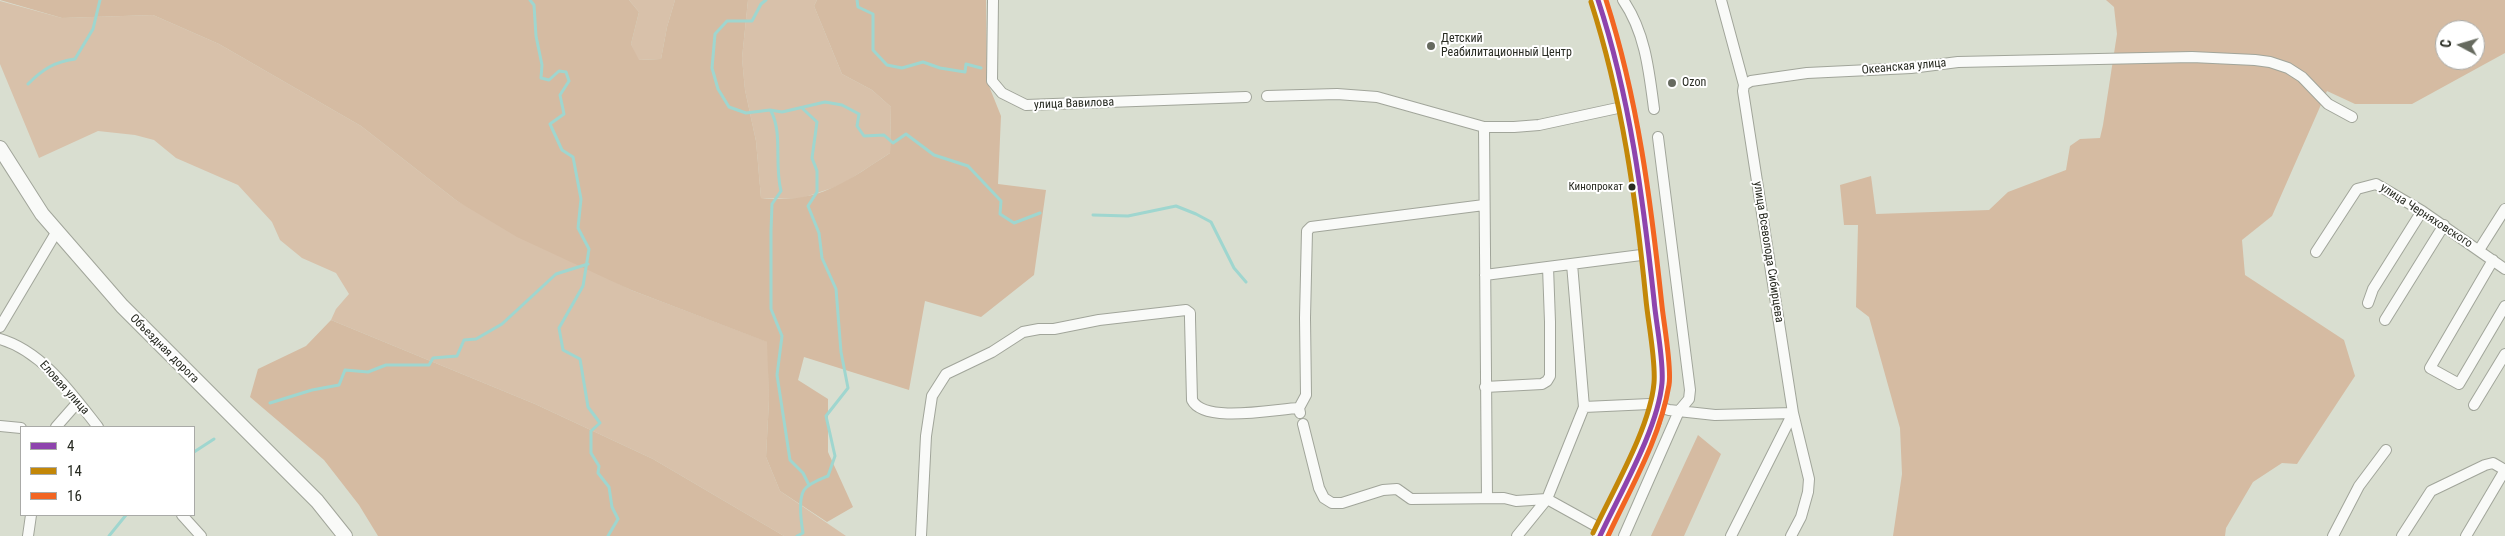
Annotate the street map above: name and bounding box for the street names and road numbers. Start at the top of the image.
street label: Океанская улица [1861,56,1947,78]
street label: улица Вавилова [1034,95,1114,113]
street label: улица Всеволода Сибирцева [1750,180,1786,324]
street label: улица Черняховского [2377,181,2475,251]
street label: Объездная дорога [126,311,202,387]
street label: Еловая улица [36,358,92,418]

